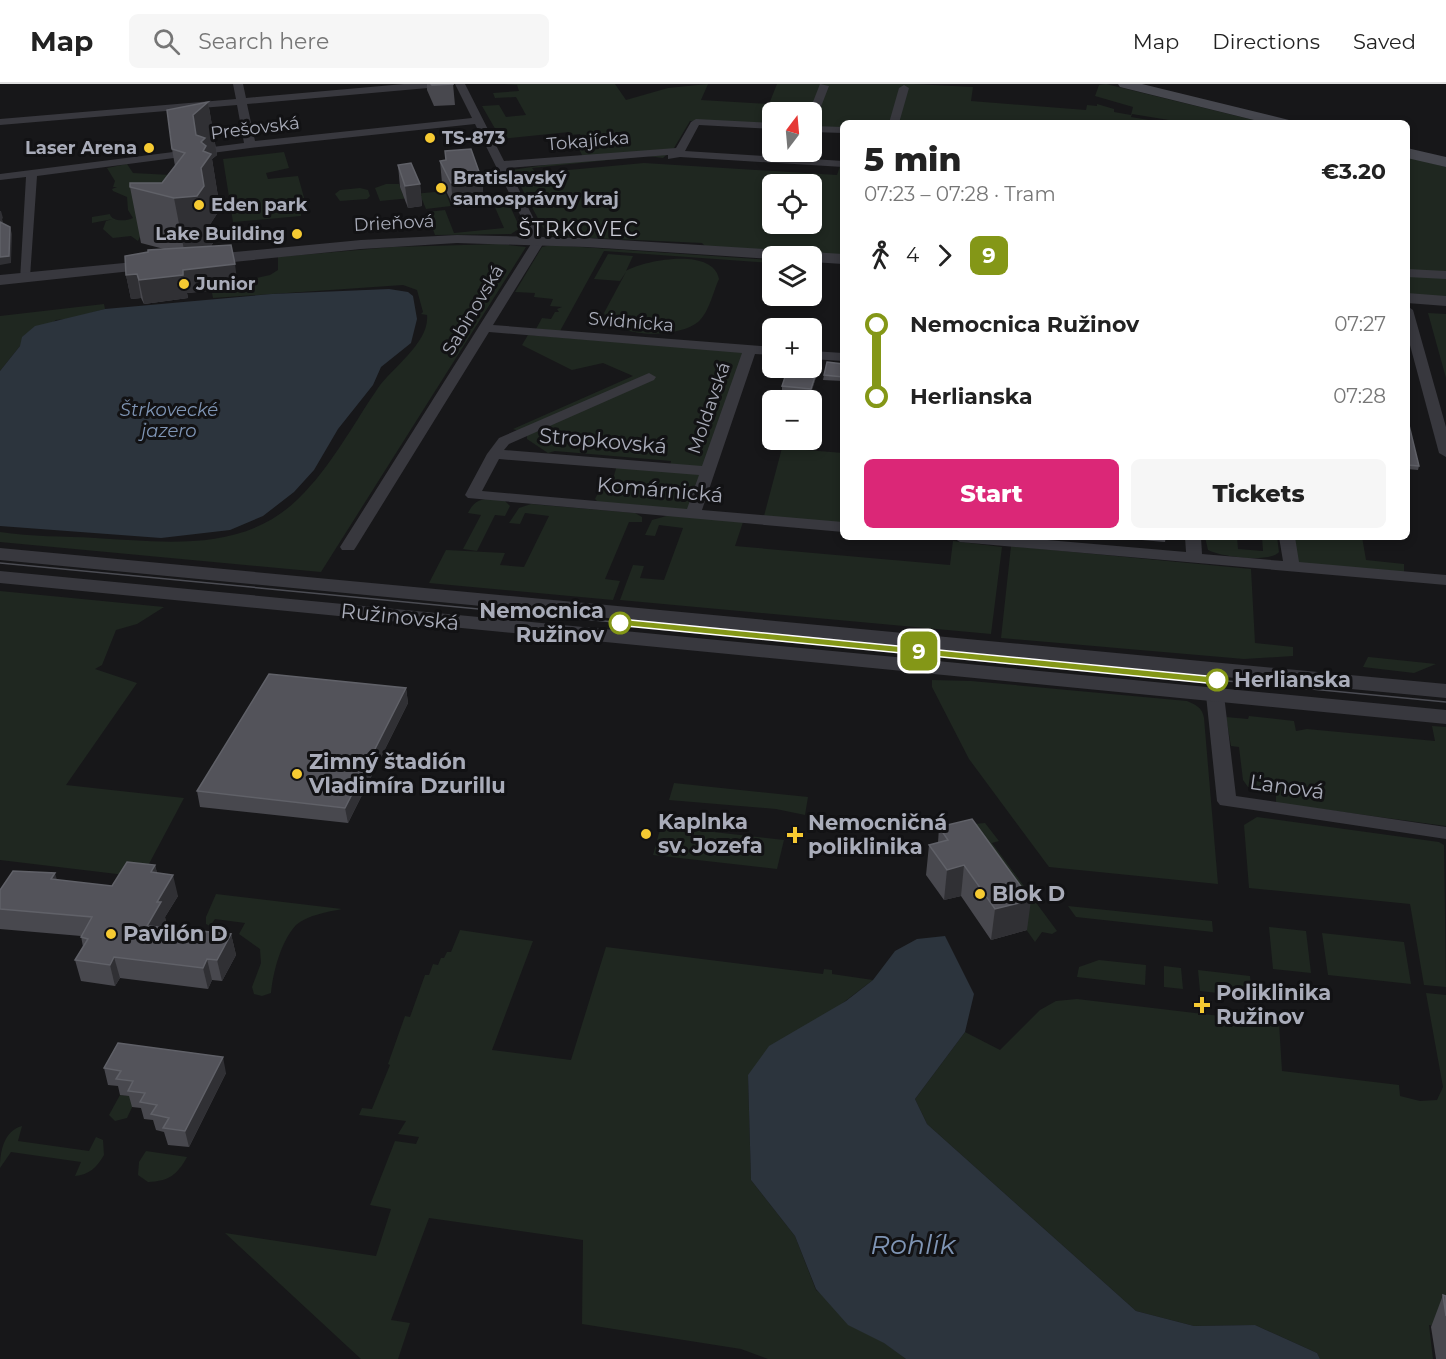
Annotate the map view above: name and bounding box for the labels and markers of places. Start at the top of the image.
place label: TS-873 [442,127,506,149]
marker: TS-873 [423,131,437,145]
place label: Laser Arena [25,137,137,159]
marker: Laser Arena [142,141,156,155]
place label: Bratislavský samosprávny kraj [453,167,619,210]
marker: Bratislavský samosprávny kraj [434,181,448,195]
place label: Eden park [211,194,307,216]
marker: Eden park [192,198,206,212]
place label: Lake Building [155,223,285,245]
marker: Lake Building [290,227,304,241]
place label: Junior [195,273,256,295]
marker: Junior [177,277,191,291]
place label: Nemocnica Ružinov [479,598,604,647]
marker: Nemocnica Ružinov [609,612,631,634]
place label: Herlianska [1234,667,1351,692]
marker: Herlianska [1206,669,1228,691]
place label: Zimný štadión Vladimíra Dzurillu [308,749,506,798]
marker: Zimný štadión Vladimíra Dzurillu [290,767,304,781]
place label: Kaplnka sv. Jozefa [658,809,763,858]
place label: Nemocničná poliklinika [808,810,947,859]
marker: Nemocničná poliklinika [786,826,804,844]
marker: Kaplnka sv. Jozefa [639,827,653,841]
place label: Blok D [992,881,1065,906]
marker: Blok D [973,887,987,901]
place label: Pavilón D [123,921,228,946]
marker: Pavilón D [104,927,118,941]
place label: Poliklinika Ružinov [1216,980,1331,1029]
marker: Poliklinika Ružinov [1193,996,1211,1014]

